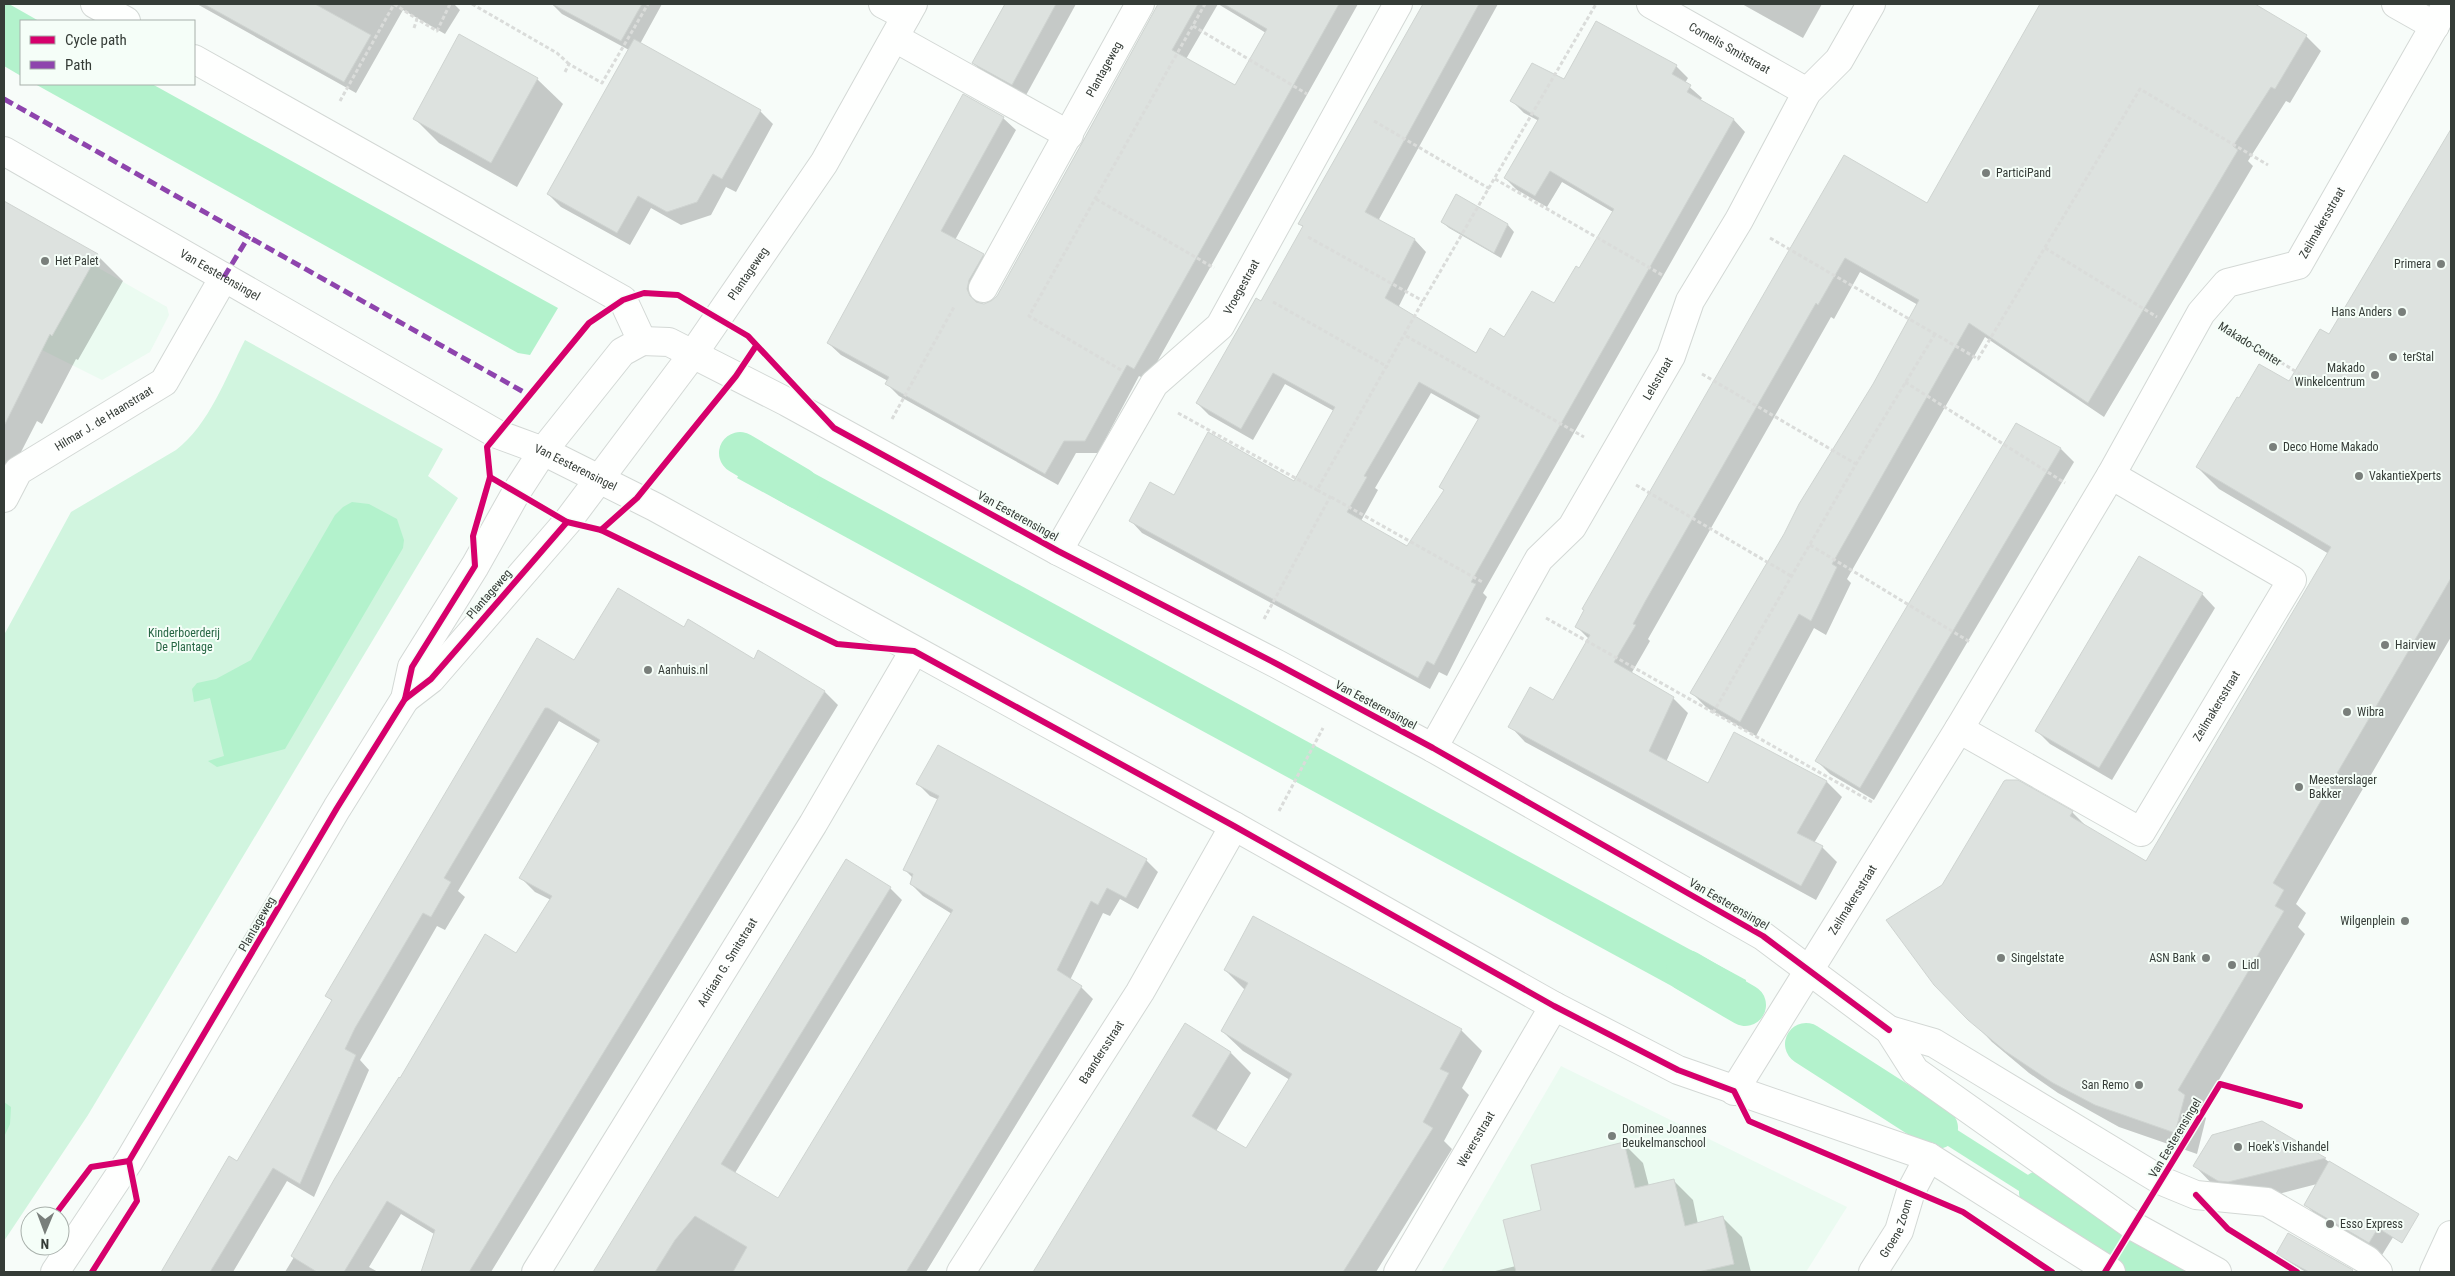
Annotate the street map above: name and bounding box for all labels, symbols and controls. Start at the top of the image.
legend [20,20,195,85]
street label: Cornelis Smitstraat [1686,20,1773,77]
text: Cycle path [65,31,127,49]
street label: Plantageweg [1083,39,1125,99]
text: Path [65,56,92,74]
place label: ParticiPand [1996,166,2051,180]
marker: ParticiPand [1980,167,1992,179]
street label: Zeilmakersstraat [2296,184,2348,261]
street label: Plantageweg [725,244,771,303]
street label: Van Eesterensingel [177,246,263,304]
place label: Het Palet [55,254,99,268]
marker: Het Palet [39,255,51,267]
street label: Vroegestraat [1221,257,1263,317]
place label: Primera [2394,257,2431,271]
marker: Primera [2435,258,2447,270]
place label: Hans Anders [2331,305,2392,319]
marker: Hans Anders [2396,306,2408,318]
street label: Makado-Center [2216,319,2285,369]
place label: terStal [2403,350,2434,364]
marker: terStal [2387,351,2399,363]
street label: Lelsstraat [1640,354,1676,403]
place label: Makado Winkelcentrum [2295,361,2365,389]
marker: Makado Winkelcentrum [2369,369,2381,381]
street label: Hilmar J. de Haanstraat [52,383,156,454]
place label: Deco Home Makado [2283,440,2379,454]
street label: Van Eesterensingel [532,441,619,494]
marker: Deco Home Makado [2267,441,2279,453]
place label: VakantieXperts [2369,469,2441,483]
marker: VakantieXperts [2353,470,2365,482]
street label: Van Eesterensingel [975,488,1061,544]
street label: Plantageweg [464,566,514,622]
park label: Kinderboerderij De Plantage [148,626,220,654]
place label: Hairview [2395,638,2436,652]
marker: Hairview [2379,639,2391,651]
place label: Aanhuis.nl [658,663,708,677]
marker: Aanhuis.nl [642,664,654,676]
street label: Zeilmakersstraat [2190,668,2243,744]
street label: Van Eesterensingel [1333,678,1419,732]
place label: Wibra [2357,705,2384,719]
marker: Wibra [2341,706,2353,718]
place label: Meesterslager Bakker [2309,773,2377,801]
marker: Meesterslager Bakker [2293,781,2305,793]
street label: Zeilmakersstraat [1826,862,1880,937]
street label: Van Eesterensingel [1686,875,1772,933]
street label: Plantageweg [236,894,278,954]
place label: Wilgenplein [2340,914,2395,928]
street label: Adriaan G. Smitstraat [695,915,760,1009]
marker: Wilgenplein [2399,915,2411,927]
place label: Singelstate [2011,951,2064,965]
place label: ASN Bank [2149,951,2197,965]
marker: Singelstate [1995,952,2007,964]
marker: ASN Bank [2200,952,2212,964]
place label: Lidl [2242,958,2259,972]
marker: Lidl [2226,959,2238,971]
street label: Baandersstraat [1076,1018,1127,1086]
place label: San Remo [2081,1078,2129,1092]
marker: San Remo [2133,1079,2145,1091]
street label: Van Eesterensingel [2146,1096,2204,1180]
street label: Weversstraat [1454,1109,1498,1169]
place label: Dominee Joannes Beukelmanschool [1622,1122,1707,1150]
marker: Dominee Joannes Beukelmanschool [1606,1130,1618,1142]
place label: Hoek's Vishandel [2248,1140,2329,1154]
marker: Hoek's Vishandel [2232,1141,2244,1153]
street label: Groene Zoom [1877,1197,1915,1260]
north arrow [20,1206,70,1256]
place label: Esso Express [2340,1217,2403,1231]
marker: Esso Express [2324,1218,2336,1230]
text: N [40,1236,49,1252]

